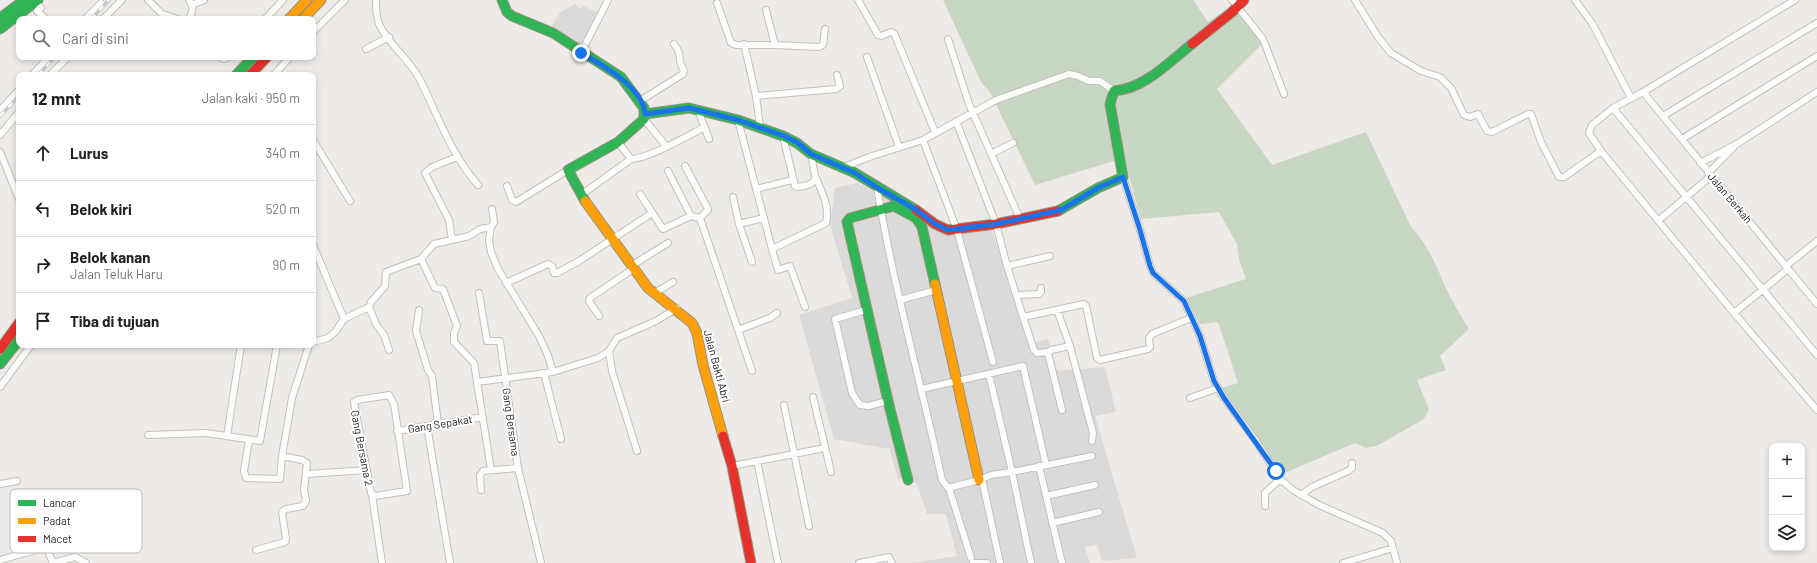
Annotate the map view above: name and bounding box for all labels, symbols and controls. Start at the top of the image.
search box [16,16,316,60]
icon: search [30,27,52,49]
text: Cari di sini [62,29,129,47]
route end [572,44,590,62]
text: 12 mnt [32,88,81,108]
text: Jalan kaki · 950 m [202,90,300,106]
icon: ahead [32,142,54,164]
text: Lurus [70,144,108,162]
text: 340 m [265,145,300,161]
street label: Jalan Berkah [1705,170,1755,226]
icon: left [32,198,54,220]
text: Belok kiri [70,200,132,218]
text: 520 m [266,201,300,217]
text: Belok kanan [70,248,150,266]
icon: right [32,254,54,276]
text: 90 m [273,257,300,273]
text: Jalan Teluk Haru [70,266,163,282]
icon: arrive [32,310,54,332]
text: Tiba di tujuan [70,312,159,330]
street label: Jalan Bakti Abri [702,328,733,404]
street label: Gang Bersama [500,387,523,457]
street label: Gang Bersama 2 [349,409,376,487]
street label: Gang Sepakat [407,412,473,435]
map controls [1769,443,1805,551]
button: + [1769,443,1805,479]
route start [1267,462,1285,480]
button: − [1769,479,1805,515]
legend [10,489,142,553]
text: Lancar [43,496,76,509]
text: Padat [43,514,71,527]
button: layers [1769,515,1805,551]
text: Macet [43,532,72,545]

